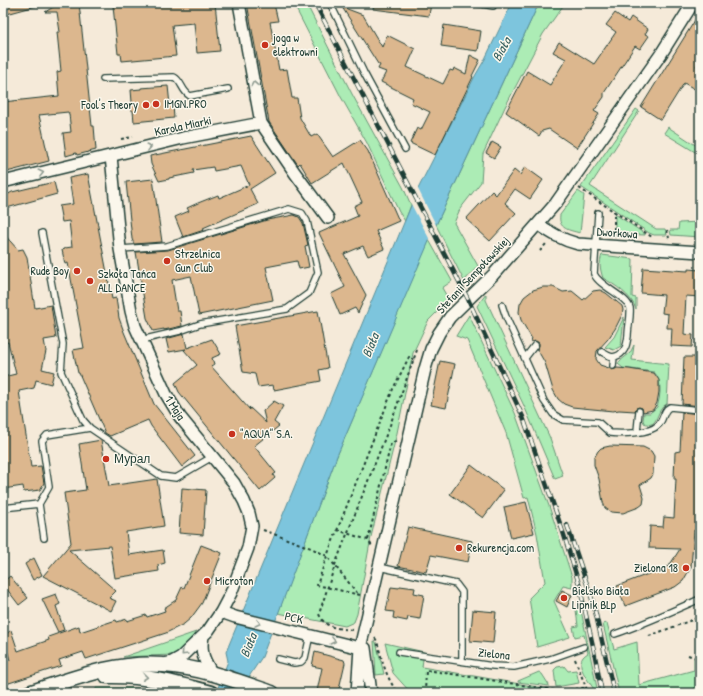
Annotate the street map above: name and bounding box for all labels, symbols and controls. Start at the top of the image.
place label: joga w elektrowni [271,29,318,60]
water label: Biała [487,32,516,64]
marker: joga w elektrowni [260,40,270,50]
one-way arrow [250,81,259,87]
place label: IMGN.PRO [164,95,207,112]
place label: Fool's Theory [80,96,138,113]
marker: IMGN.PRO [151,99,161,109]
marker: Fool's Theory [141,100,151,110]
street label: Karola Miarki [153,111,213,140]
one-way arrow [146,143,152,151]
one-way arrow [38,170,44,178]
street label: Dworkowa [596,223,638,242]
street label: Stefanii Sempołowskiej [432,232,513,317]
place label: Strzelnica Gun Club [175,245,220,276]
marker: Strzelnica Gun Club [162,256,172,266]
place label: Rude Boy [31,262,69,279]
place label: Szkoła Tańca ALL DANCE [98,265,156,296]
marker: Rude Boy [72,266,82,276]
marker: Szkoła Tańca ALL DANCE [85,276,95,286]
water label: Biała [357,328,384,360]
street label: 1 Maja [161,392,190,424]
place label: "AQUA" S.A. [240,425,293,442]
marker: "AQUA" S.A. [227,429,237,439]
place label: Мурал [114,450,150,467]
marker: Мурал [101,454,111,464]
place label: Rekurencja.com [467,539,534,556]
marker: Rekurencja.com [454,543,464,553]
place label: Zielona 18 [634,559,678,576]
marker: Zielona 18 [681,563,691,573]
place label: Microton [215,572,253,589]
marker: Microton [202,576,212,586]
place label: Bielsko Biała Lipnik BLp [572,582,629,613]
marker: Bielsko Biała Lipnik BLp [559,593,569,603]
street label: PCK [283,607,306,628]
one-way arrow [255,618,261,626]
water label: Biała [235,628,262,660]
one-way arrow [329,636,336,645]
street label: Zielona [477,643,511,664]
one-way arrow [181,648,189,656]
one-way arrow [142,673,148,682]

